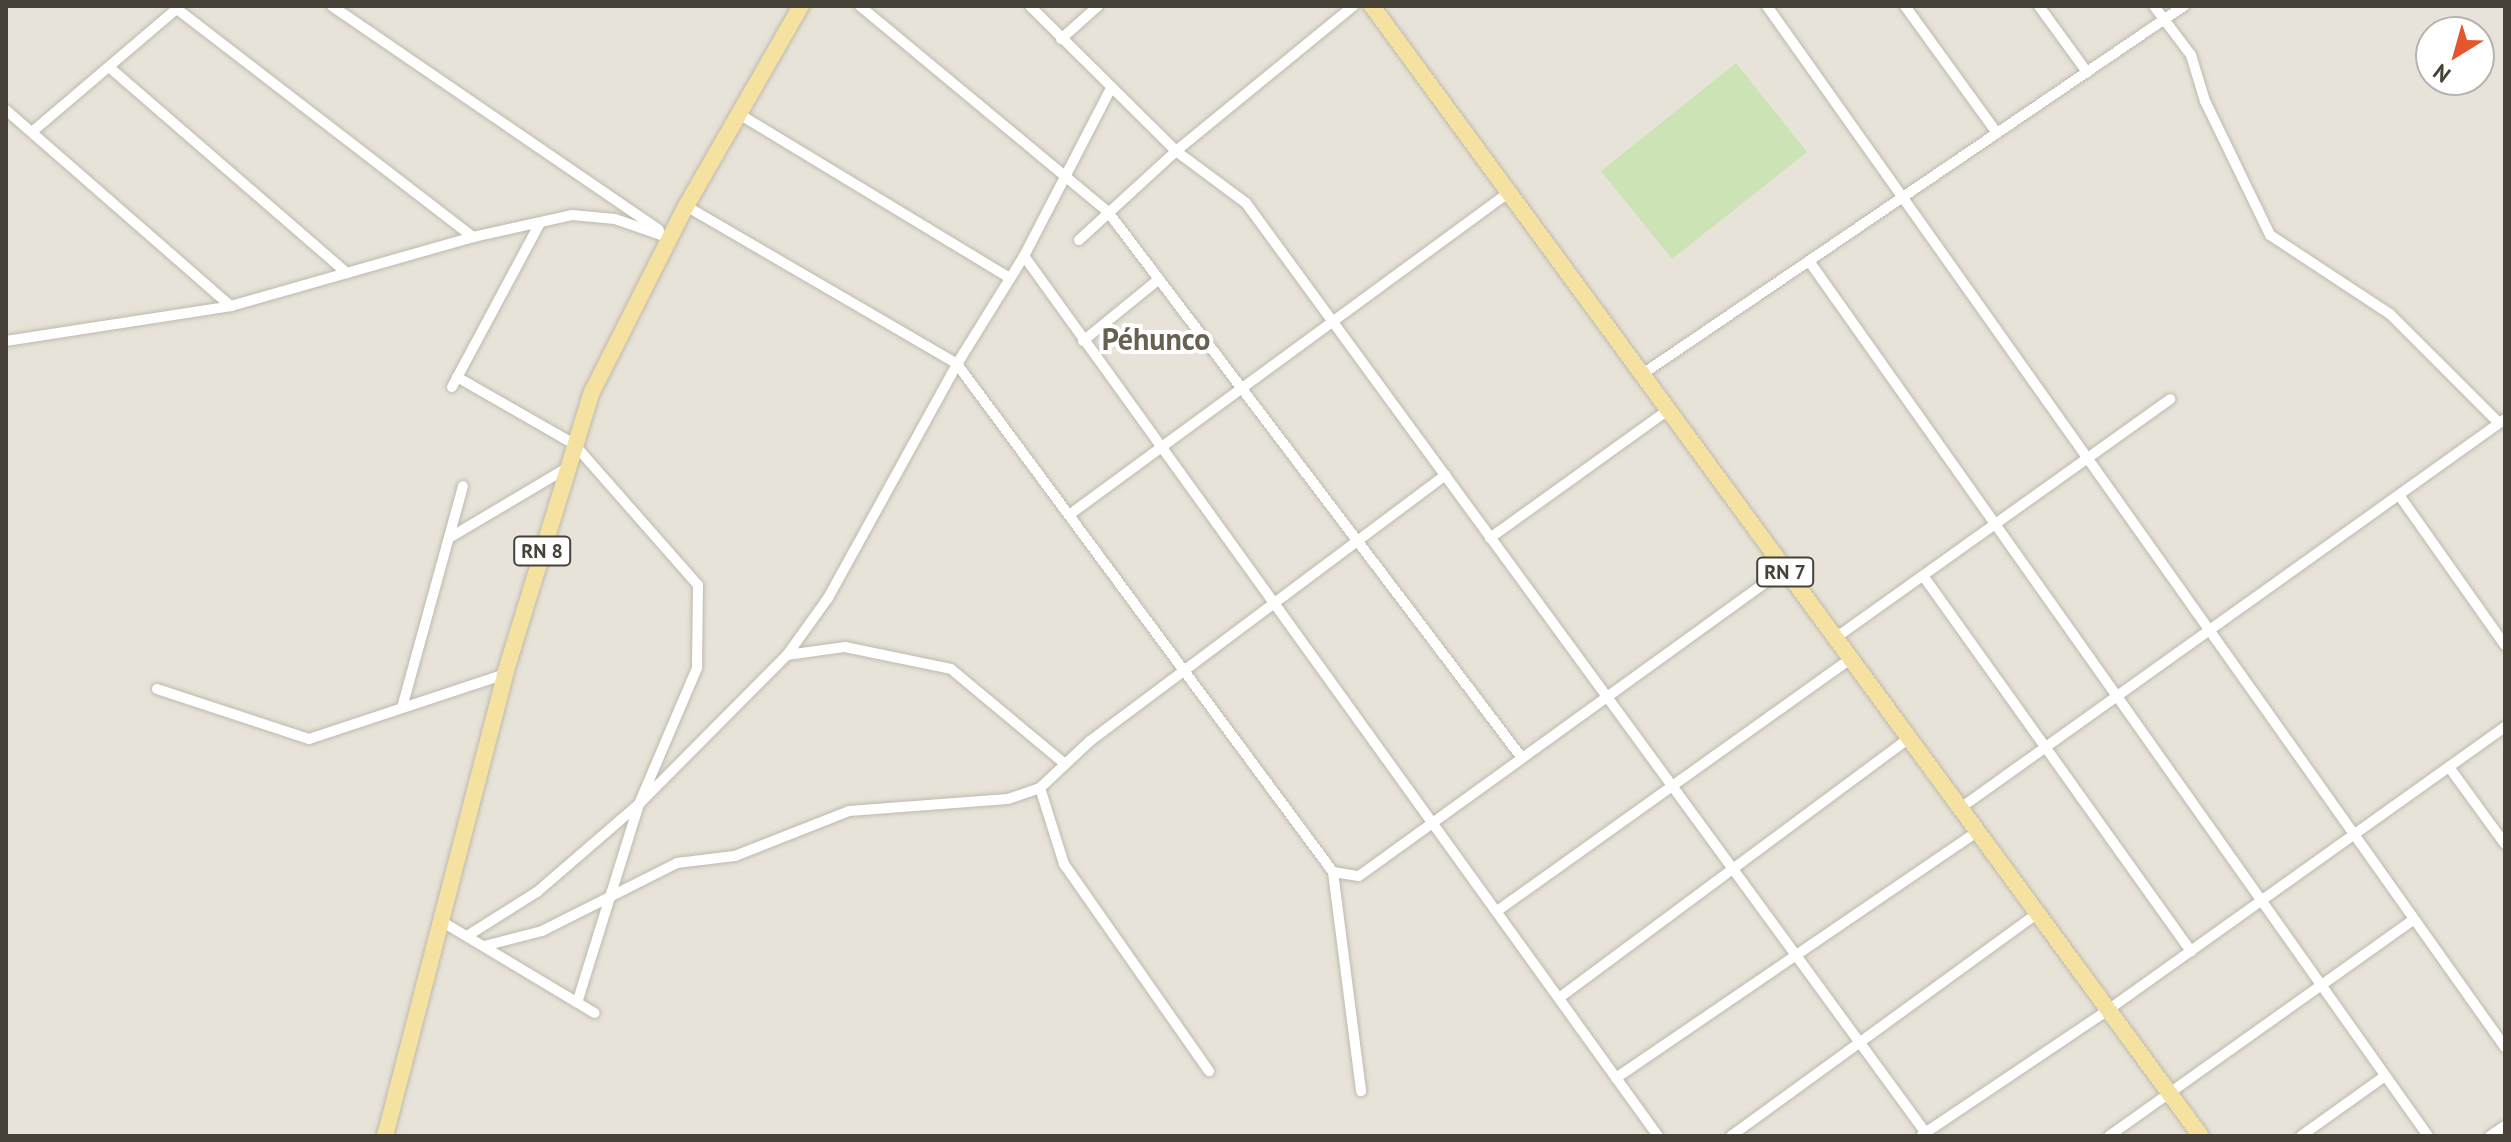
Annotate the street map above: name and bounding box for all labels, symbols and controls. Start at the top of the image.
north arrow [2415,16,2495,96]
text: N [2428,58,2456,89]
district label: Péhunco [1102,321,1210,357]
road number: RN 8 [512,535,572,567]
road number: RN 7 [1755,556,1815,588]

